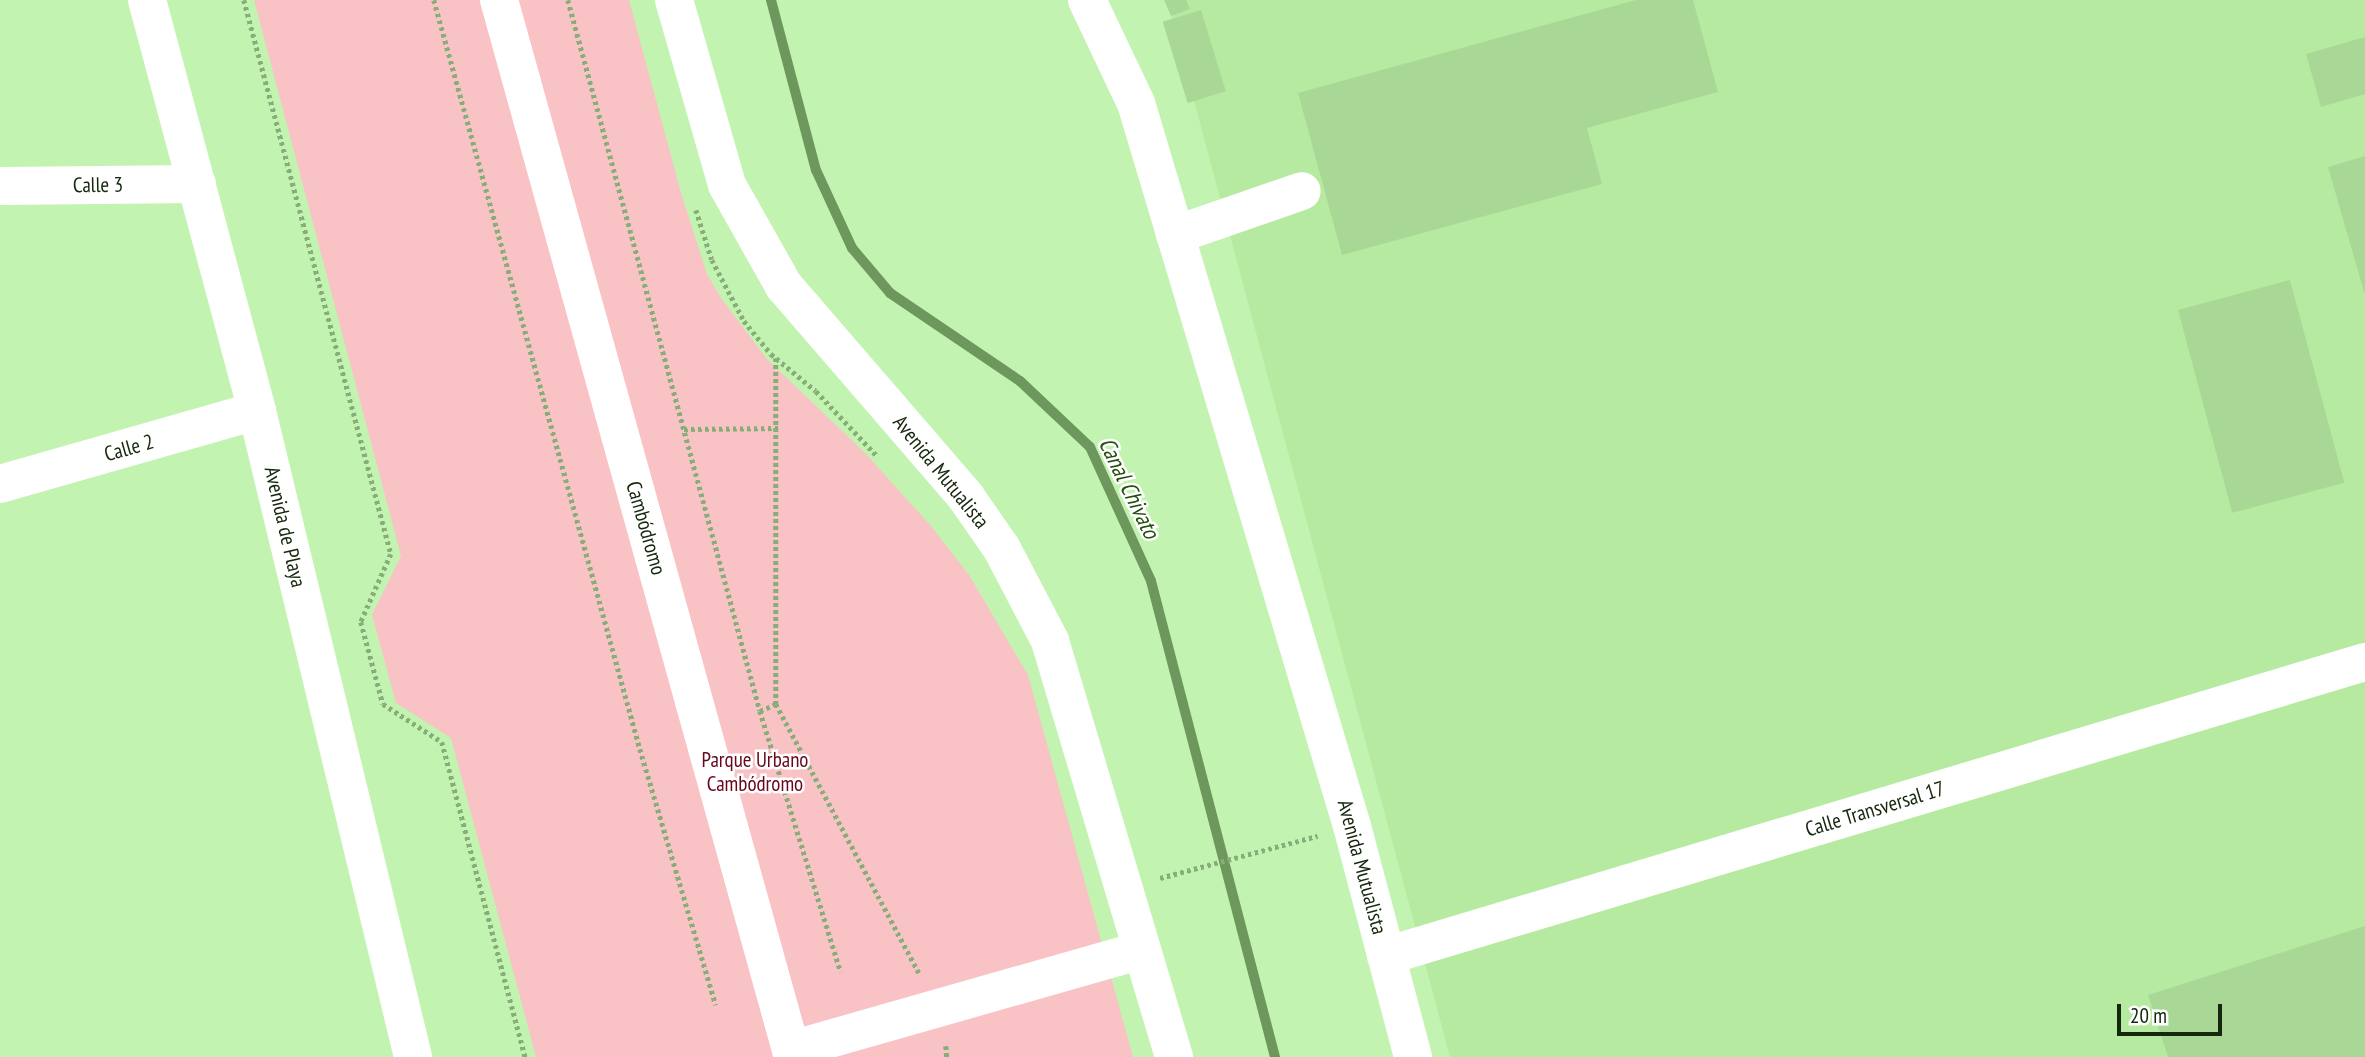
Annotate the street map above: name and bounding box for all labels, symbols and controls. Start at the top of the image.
street label: Calle 3 [73,172,123,198]
street label: Avenida Mutualista [888,410,994,534]
street label: Calle 2 [101,429,157,467]
water label: Canal Chivato [1093,433,1165,543]
street label: Avenida de Playa [259,464,311,590]
street label: Cambódromo [621,478,671,578]
park label: Parque Urbano Cambódromo [702,747,808,797]
street label: Calle Transversal 17 [1802,776,1948,842]
street label: Avenida Mutualista [1332,797,1392,937]
scale bar [2120,990,2225,1034]
text: 20 m [2130,1002,2167,1029]

